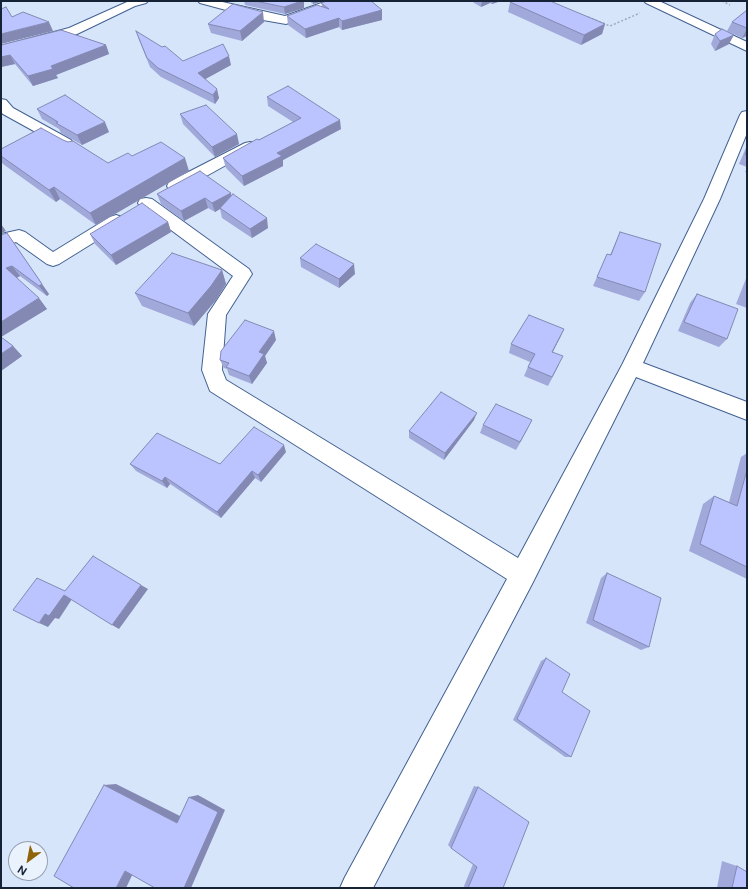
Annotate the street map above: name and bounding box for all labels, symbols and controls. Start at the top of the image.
north arrow [8,841,48,881]
text: N [15,863,29,878]

